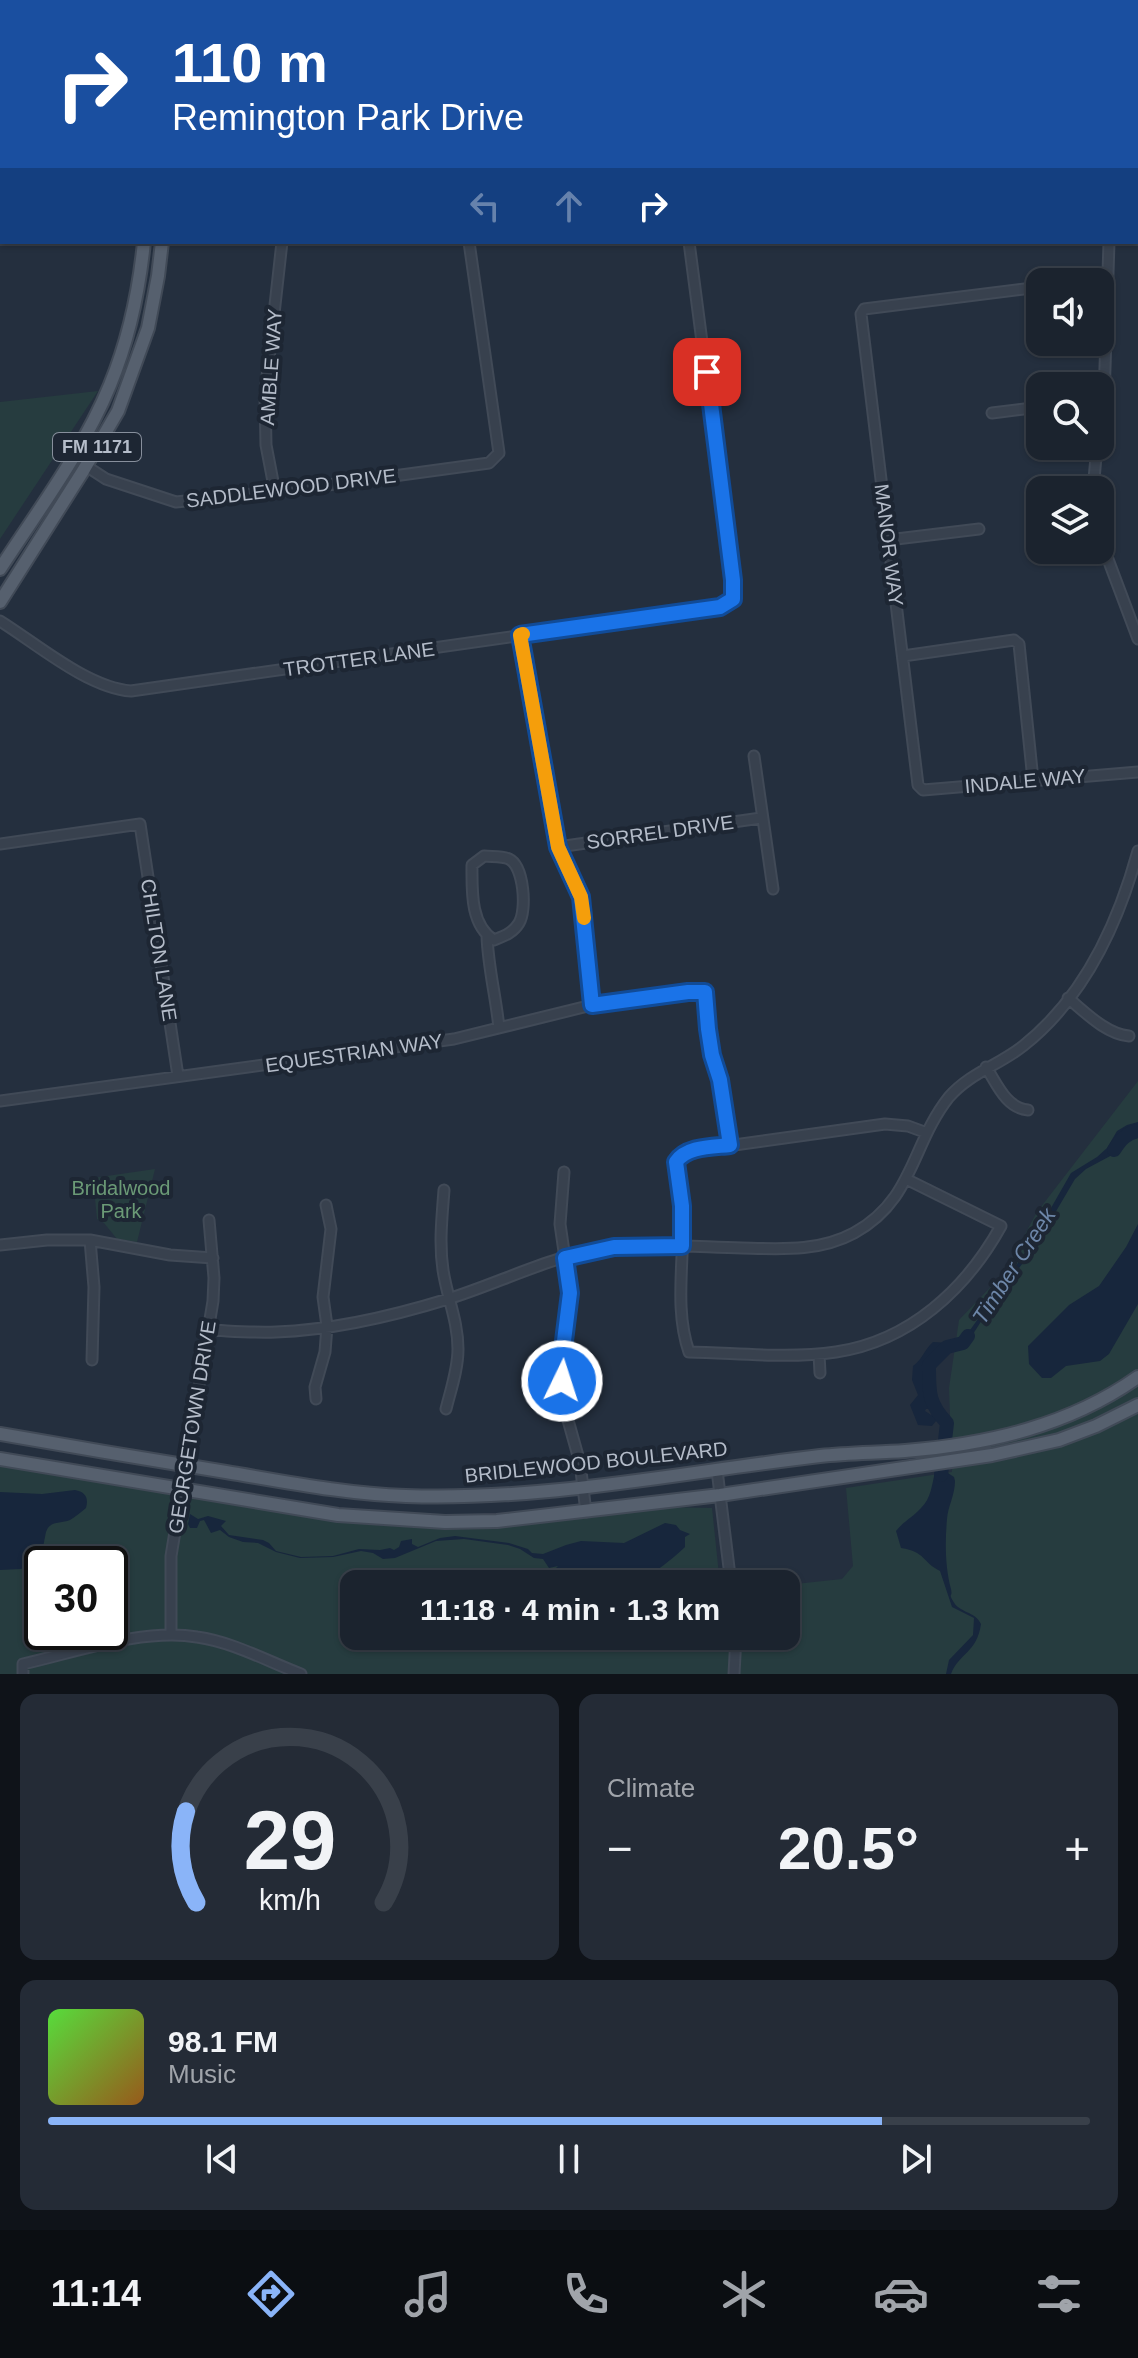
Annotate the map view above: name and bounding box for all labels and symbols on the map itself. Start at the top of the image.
street label: AMBLE WAY [256,308,286,426]
pin [673,338,741,406]
road number: FM 1171 [53,433,141,461]
street label: SADDLEWOOD DRIVE [185,464,397,512]
street label: MANOR WAY [871,482,907,608]
street label: TROTTER LANE [282,638,436,680]
street label: INDALE WAY [964,765,1086,797]
street label: SORREL DRIVE [585,811,735,853]
street label: CHILTON LANE [137,877,181,1023]
street label: EQUESTRIAN WAY [264,1030,444,1076]
park label: Bridalwood Park [72,1177,170,1222]
water label: Timber Creek [967,1203,1061,1329]
street label: GEORGETOWN DRIVE [164,1319,220,1535]
position arrow [520,1339,604,1423]
street label: BRIDLEWOOD BOULEVARD [464,1437,728,1487]
speed limit sign: 30 [24,1546,128,1650]

